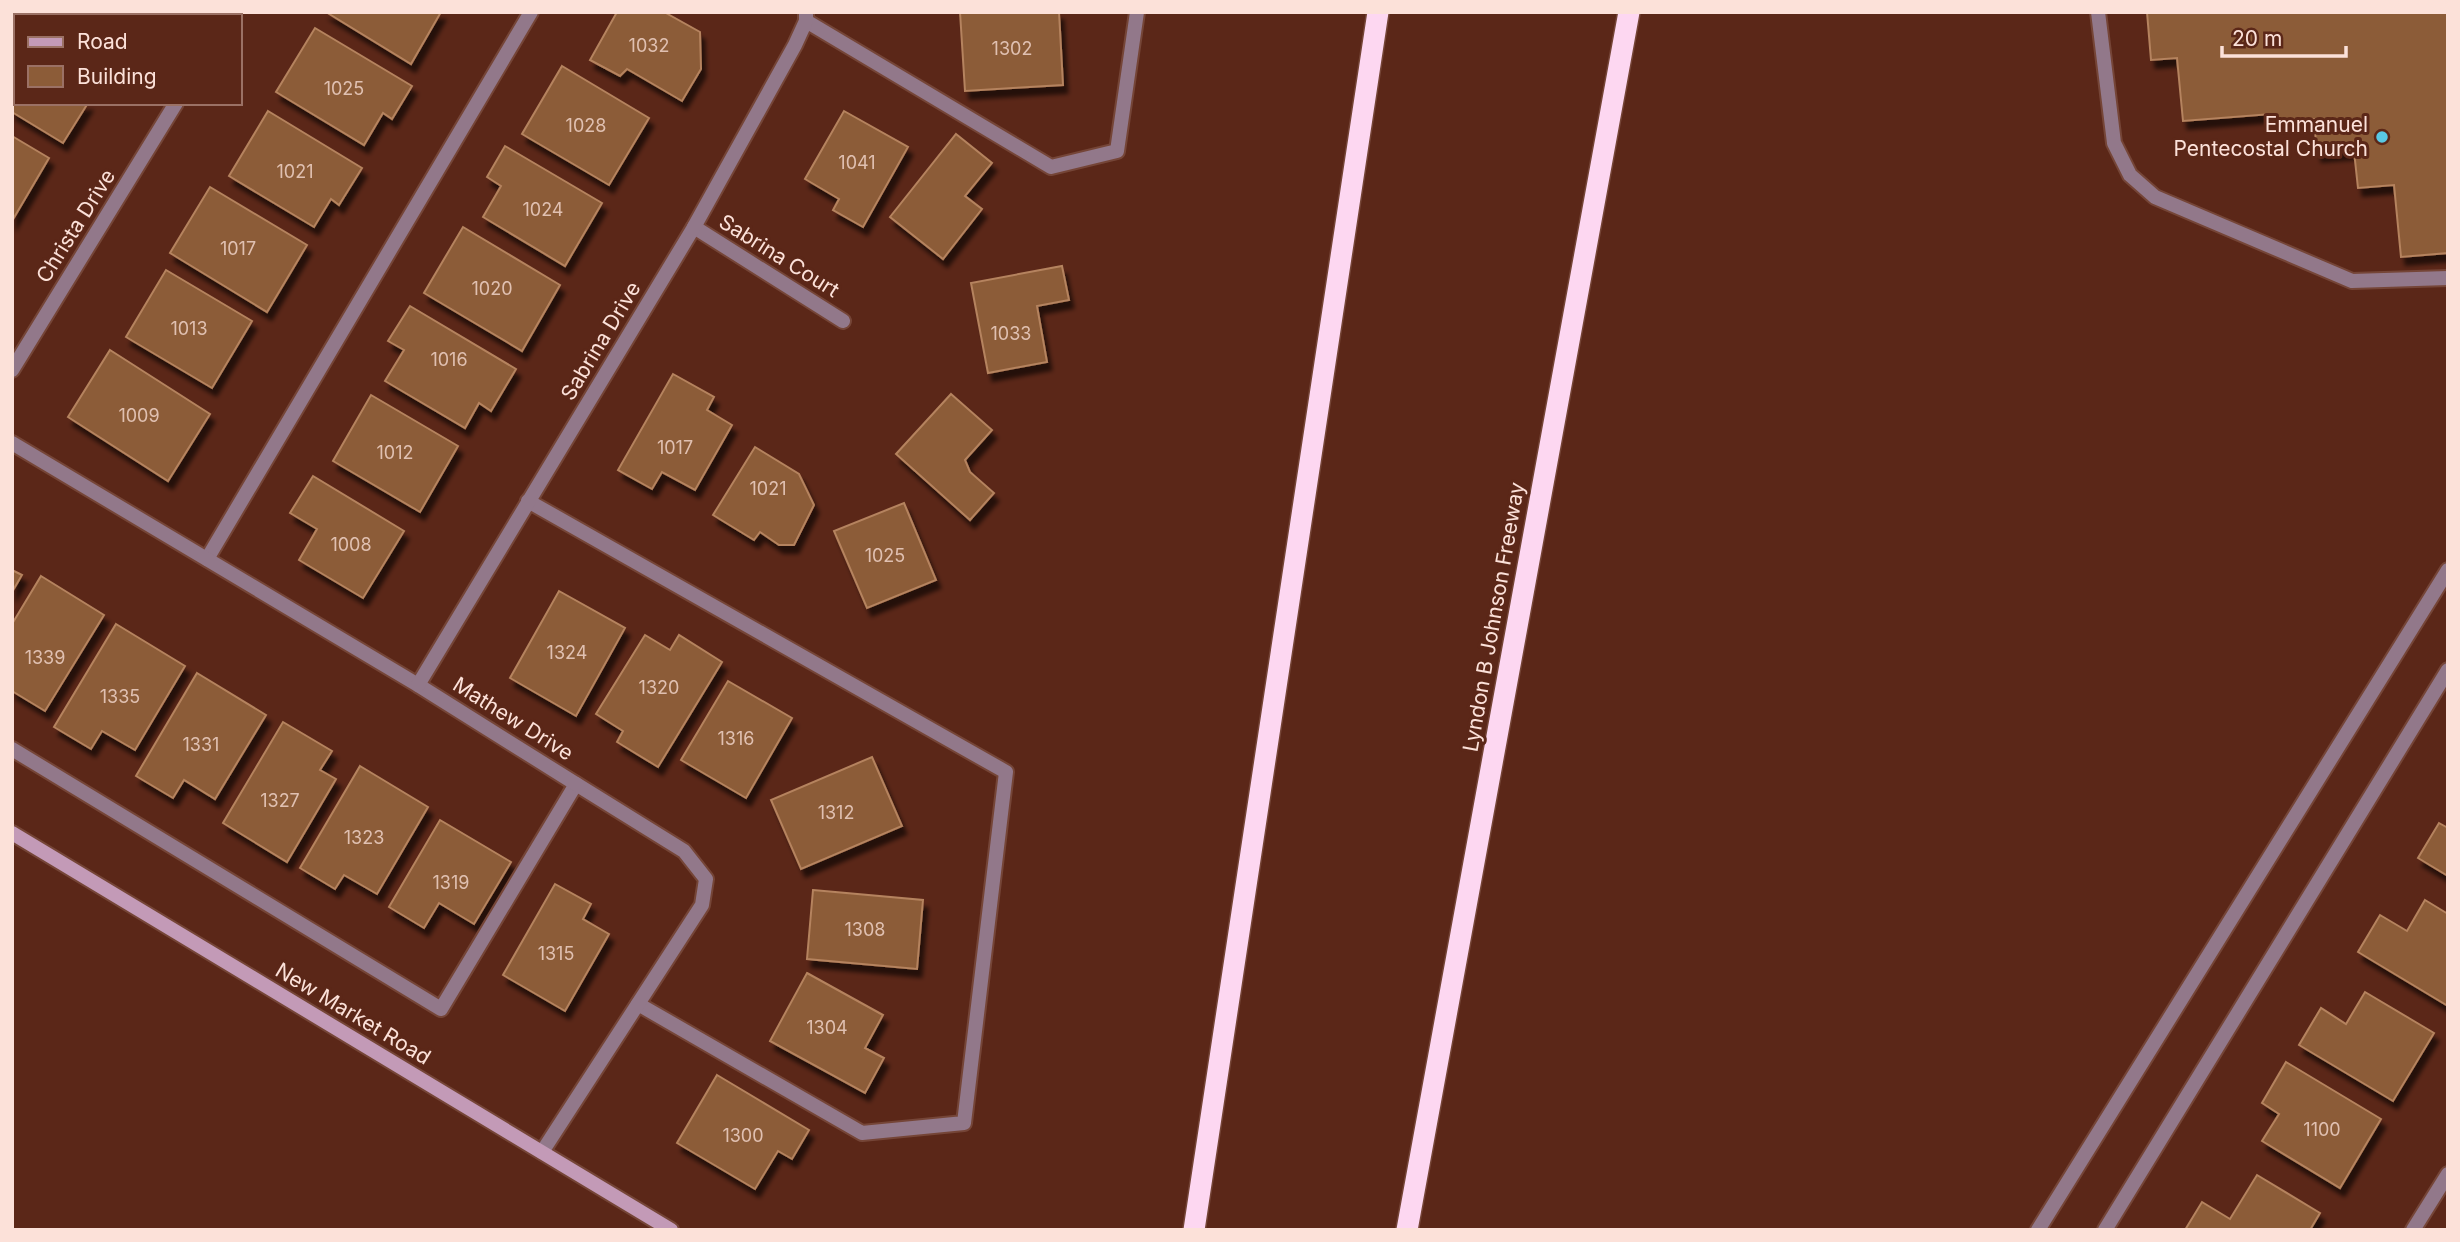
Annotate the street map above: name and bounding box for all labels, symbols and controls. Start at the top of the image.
legend [14,14,242,105]
scale bar [2222,14,2346,58]
text: 20 m [2232,26,2282,51]
text: Road [77,29,128,54]
house number: 1032 [629,35,669,56]
house number: 1302 [992,38,1032,59]
text: Building [77,64,157,89]
house number: 1025 [324,78,364,99]
place label: Emmanuel Pentecostal Church [2174,112,2368,161]
house number: 1028 [566,115,606,136]
marker: Emmanuel Pentecostal Church [2374,129,2390,145]
house number: 1041 [838,152,876,173]
house number: 1021 [277,161,313,182]
street label: Christa Drive [31,164,120,287]
house number: 1024 [522,199,564,220]
street label: Sabrina Court [715,209,844,303]
house number: 1017 [220,238,256,259]
street label: Sabrina Drive [555,277,646,404]
house number: 1020 [471,278,513,299]
house number: 1013 [170,318,208,339]
house number: 1033 [991,323,1031,344]
house number: 1016 [430,349,468,370]
house number: 1009 [118,405,160,426]
house number: 1017 [657,437,693,458]
house number: 1012 [377,442,413,463]
house number: 1021 [750,478,786,499]
street label: Lyndon B Johnson Freeway [1457,480,1530,754]
house number: 1008 [330,534,372,555]
house number: 1025 [865,545,905,566]
house number: 1324 [547,642,587,663]
house number: 1339 [25,647,65,668]
street label: Mathew Drive [448,672,578,766]
house number: 1320 [639,677,679,698]
house number: 1335 [100,686,140,707]
house number: 1316 [718,728,754,749]
house number: 1331 [183,734,219,755]
house number: 1327 [260,790,300,811]
house number: 1312 [818,802,854,823]
house number: 1323 [344,827,384,848]
house number: 1319 [433,872,469,893]
house number: 1308 [845,919,885,940]
house number: 1315 [538,943,574,964]
street label: New Market Road [271,957,435,1070]
house number: 1304 [806,1017,848,1038]
house number: 1100 [2303,1119,2341,1140]
house number: 1300 [722,1125,764,1146]

